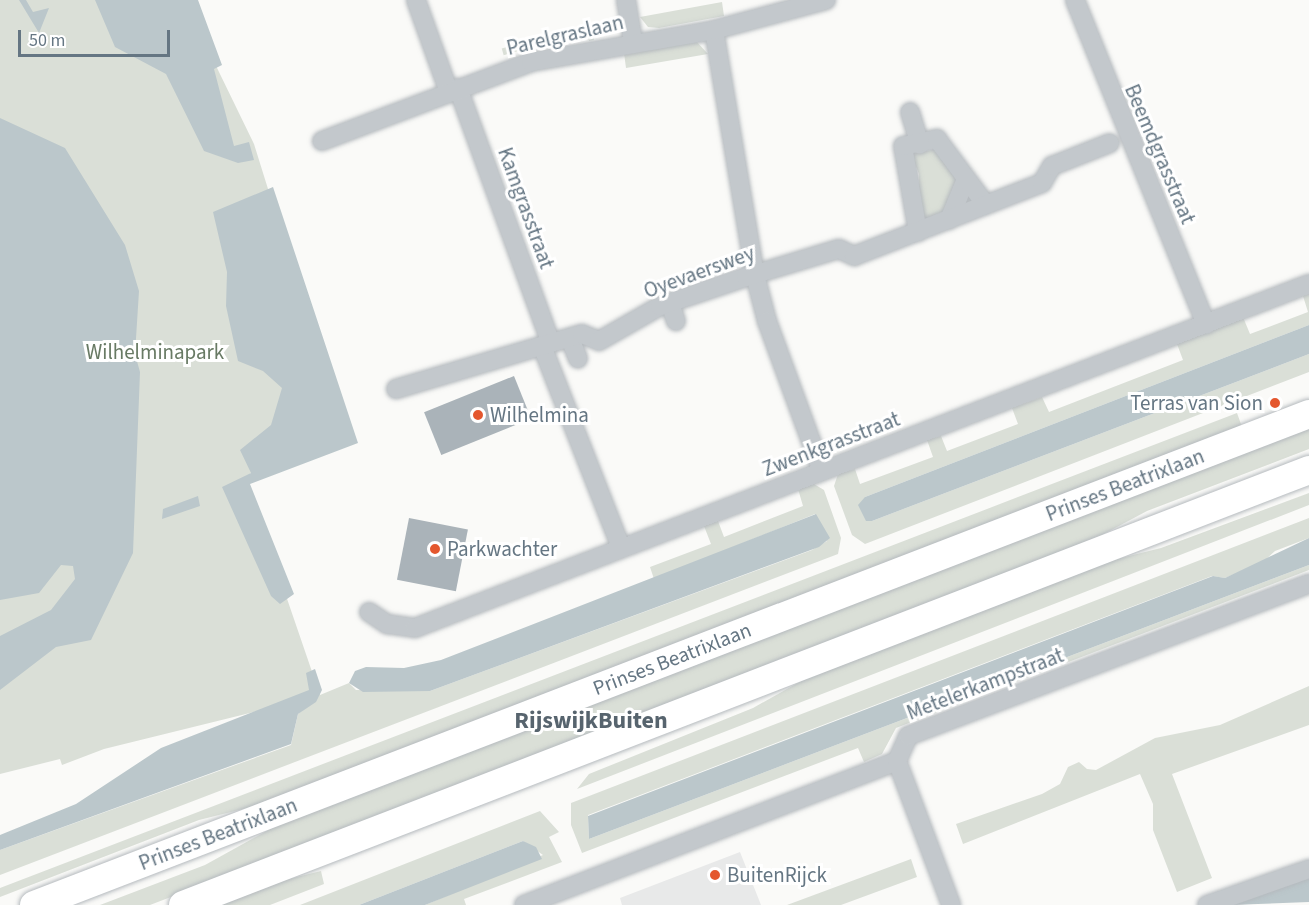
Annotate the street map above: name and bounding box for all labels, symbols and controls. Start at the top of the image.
street label: Parelgraslaan [504,9,626,61]
scale bar [21,18,172,56]
text: 50 m [29,28,65,53]
street label: Beemdgrasstraat [1119,80,1201,228]
street label: Kamgrasstraat [492,144,560,272]
street label: Oyevaerswey [640,240,758,304]
park label: Wilhelminapark [86,339,224,365]
place label: Terras van Sion [1130,390,1263,416]
marker: Terras van Sion [1268,396,1282,410]
place label: Wilhelmina [490,402,589,428]
street label: Zwenkgrasstraat [759,406,903,482]
marker: Wilhelmina [471,408,485,422]
street label: Prinses Beatrixlaan [1042,443,1208,527]
place label: Parkwachter [447,536,557,562]
marker: Parkwachter [428,542,442,556]
street label: Prinses Beatrixlaan [589,617,755,701]
street label: Metelerkampstraat [903,643,1067,725]
district label: RijswijkBuiten [514,707,668,735]
street label: Prinses Beatrixlaan [135,792,301,876]
place label: BuitenRijck [727,862,827,888]
marker: BuitenRijck [708,868,722,882]

